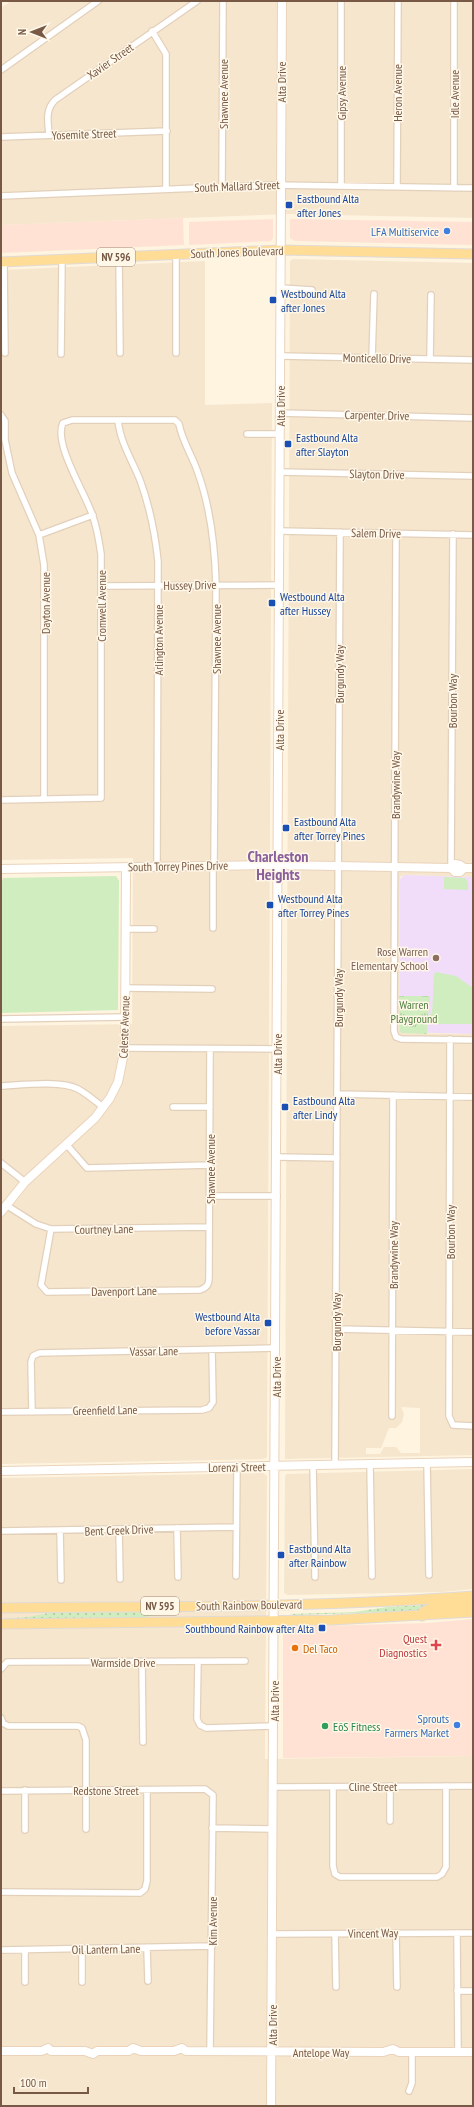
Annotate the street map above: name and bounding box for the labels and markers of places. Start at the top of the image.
place label: Eastbound Alta after Jones [297,191,359,220]
marker: Eastbound Alta after Jones [284,200,294,210]
place label: LFA Multiservice [371,224,439,239]
marker: LFA Multiservice [442,226,452,236]
place label: Westbound Alta after Jones [281,286,346,315]
marker: Westbound Alta after Jones [268,295,278,305]
place label: Eastbound Alta after Slayton [296,430,358,459]
marker: Eastbound Alta after Slayton [283,439,293,449]
place label: Westbound Alta after Hussey [280,589,345,618]
marker: Westbound Alta after Hussey [267,598,277,608]
place label: Eastbound Alta after Torrey Pines [294,814,365,843]
marker: Eastbound Alta after Torrey Pines [281,823,291,833]
place label: Westbound Alta after Torrey Pines [278,891,349,920]
marker: Westbound Alta after Torrey Pines [265,900,275,910]
place label: Rose Warren Elementary School [351,944,428,973]
marker: Rose Warren Elementary School [431,953,441,963]
place label: Eastbound Alta after Lindy [293,1093,355,1122]
marker: Eastbound Alta after Lindy [280,1102,290,1112]
place label: Westbound Alta before Vassar [195,1309,261,1338]
marker: Westbound Alta before Vassar [263,1318,273,1328]
place label: Eastbound Alta after Rainbow [289,1541,351,1570]
marker: Eastbound Alta after Rainbow [276,1550,286,1560]
place label: Southbound Rainbow after Alta [185,1621,314,1636]
marker: Southbound Rainbow after Alta [317,1623,327,1633]
place label: Quest Diagnostics [379,1631,428,1660]
marker: Quest Diagnostics [430,1639,442,1651]
place label: Del Taco [303,1641,338,1656]
marker: Del Taco [290,1643,300,1653]
place label: Sprouts Farmers Market [385,1711,450,1740]
place label: EōS Fitness [333,1719,380,1734]
marker: Sprouts Farmers Market [452,1720,462,1730]
marker: EōS Fitness [320,1721,330,1731]

